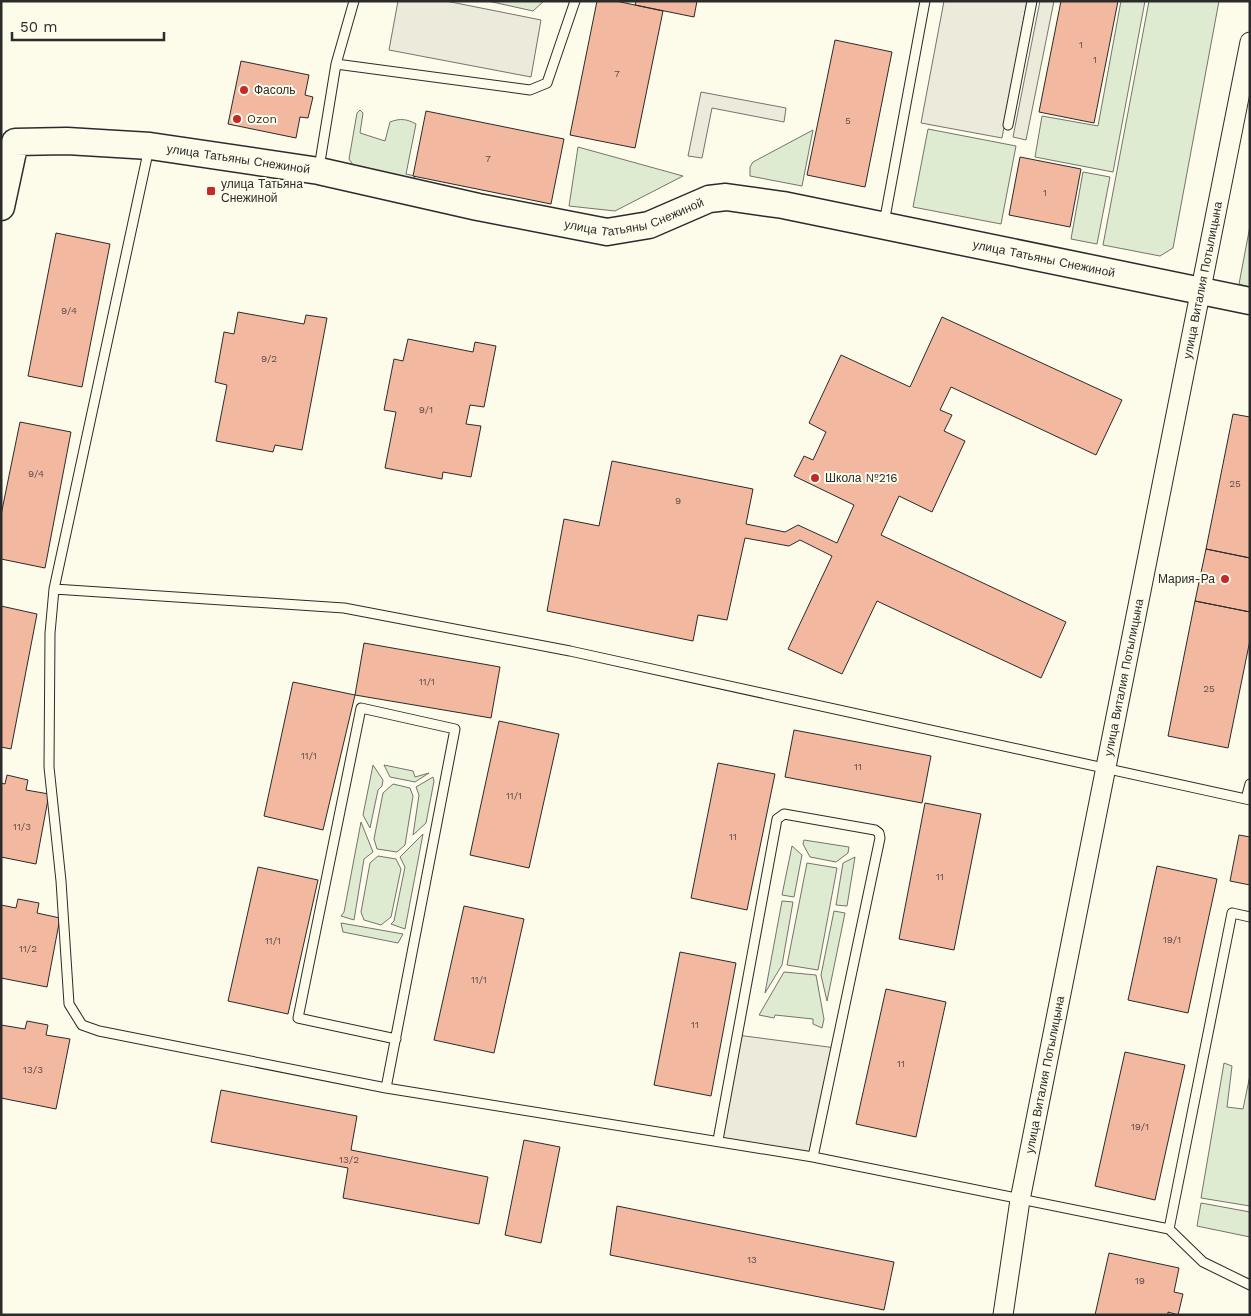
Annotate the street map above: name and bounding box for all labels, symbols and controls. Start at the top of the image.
scale bar [12,10,165,42]
text: 50 m [20,18,57,36]
house number: 1 [1079,39,1083,50]
house number: 1 [1093,54,1097,65]
house number: 7 [614,68,620,79]
place label: Фасоль [254,83,296,97]
marker: Фасоль [238,84,250,96]
place label: Ozon [247,112,277,126]
marker: Ozon [231,113,243,125]
house number: 5 [845,115,851,126]
street label: улица Татьяны Снежиной [166,142,311,177]
house number: 7 [485,153,491,164]
place label: улица Татьяна Снежиной [221,177,303,205]
marker: улица Татьяна Снежиной [205,185,217,197]
house number: 1 [1043,187,1047,198]
street label: улица Татьяны Снежиной [563,195,706,239]
street label: улица Виталия Потылицына [1180,200,1225,360]
street label: улица Татьяны Снежиной [972,237,1116,280]
house number: 9/4 [61,305,77,316]
house number: 9/2 [261,353,277,364]
house number: 9/1 [419,404,433,415]
house number: 9/4 [28,468,44,479]
place label: Школа №216 [825,471,898,485]
marker: Школа №216 [809,472,821,484]
house number: 25 [1229,478,1241,489]
house number: 9 [675,495,681,506]
place label: Мария-Ра [1158,572,1215,586]
marker: Мария-Ра [1219,573,1231,585]
street label: улица Виталия Потылицына [1101,597,1146,757]
house number: 11/1 [419,676,435,687]
house number: 25 [1203,683,1215,694]
house number: 11/1 [301,750,317,761]
house number: 11 [854,761,862,772]
house number: 11/1 [506,790,522,801]
house number: 11/3 [13,821,31,832]
house number: 11 [729,831,737,842]
house number: 11 [936,871,944,882]
house number: 19/1 [1163,934,1181,945]
house number: 11/1 [265,935,281,946]
house number: 11/2 [19,943,37,954]
house number: 11/1 [471,974,487,985]
street label: улица Виталия Потылицына [1022,995,1067,1154]
house number: 11 [691,1019,699,1030]
house number: 11 [897,1058,905,1069]
house number: 13/3 [23,1064,43,1075]
house number: 19/1 [1131,1121,1149,1132]
house number: 13/2 [339,1154,359,1165]
house number: 13 [747,1254,757,1265]
house number: 19 [1135,1275,1145,1286]

